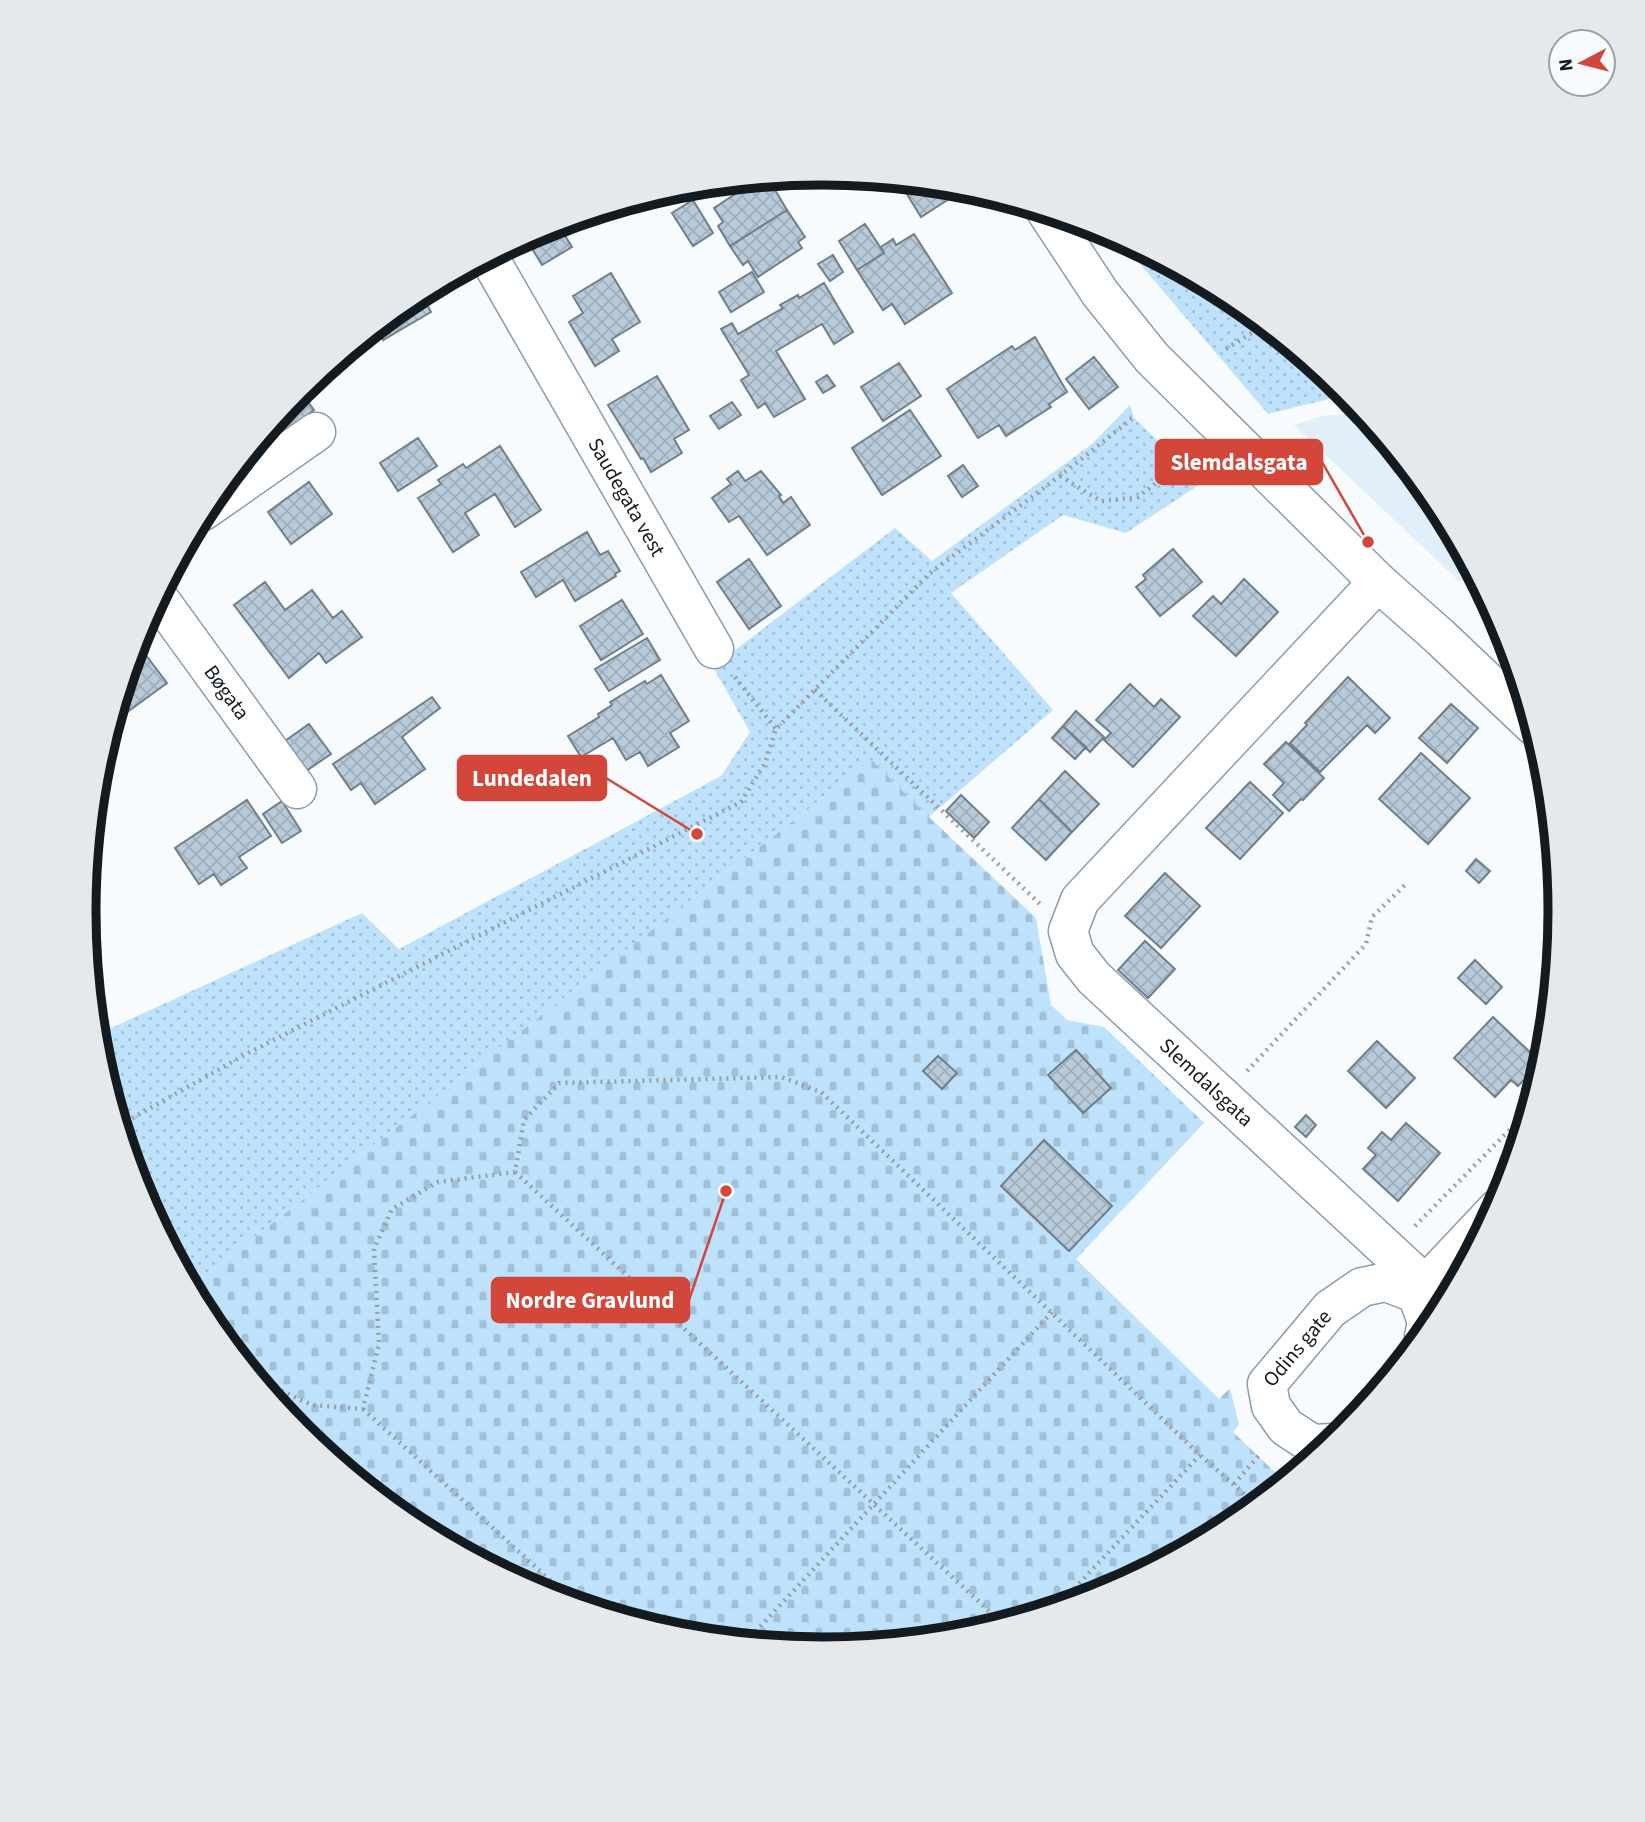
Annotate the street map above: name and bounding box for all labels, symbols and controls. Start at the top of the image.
north arrow [1547,28,1617,98]
text: N [1552,57,1581,73]
street label: Saudegata vest [580,432,673,562]
callout: Slemdalsgata [1156,440,1322,484]
text: Slemdalsgata [1170,446,1308,479]
street label: Bøgata [197,659,257,726]
callout: Lundedalen [458,756,606,800]
text: Lundedalen [472,762,592,795]
street label: Slemdalsgata [1153,1031,1260,1133]
callout: Nordre Gravlund [492,1278,689,1322]
text: Nordre Gravlund [506,1284,674,1317]
street label: Odins gate [1256,1303,1338,1393]

